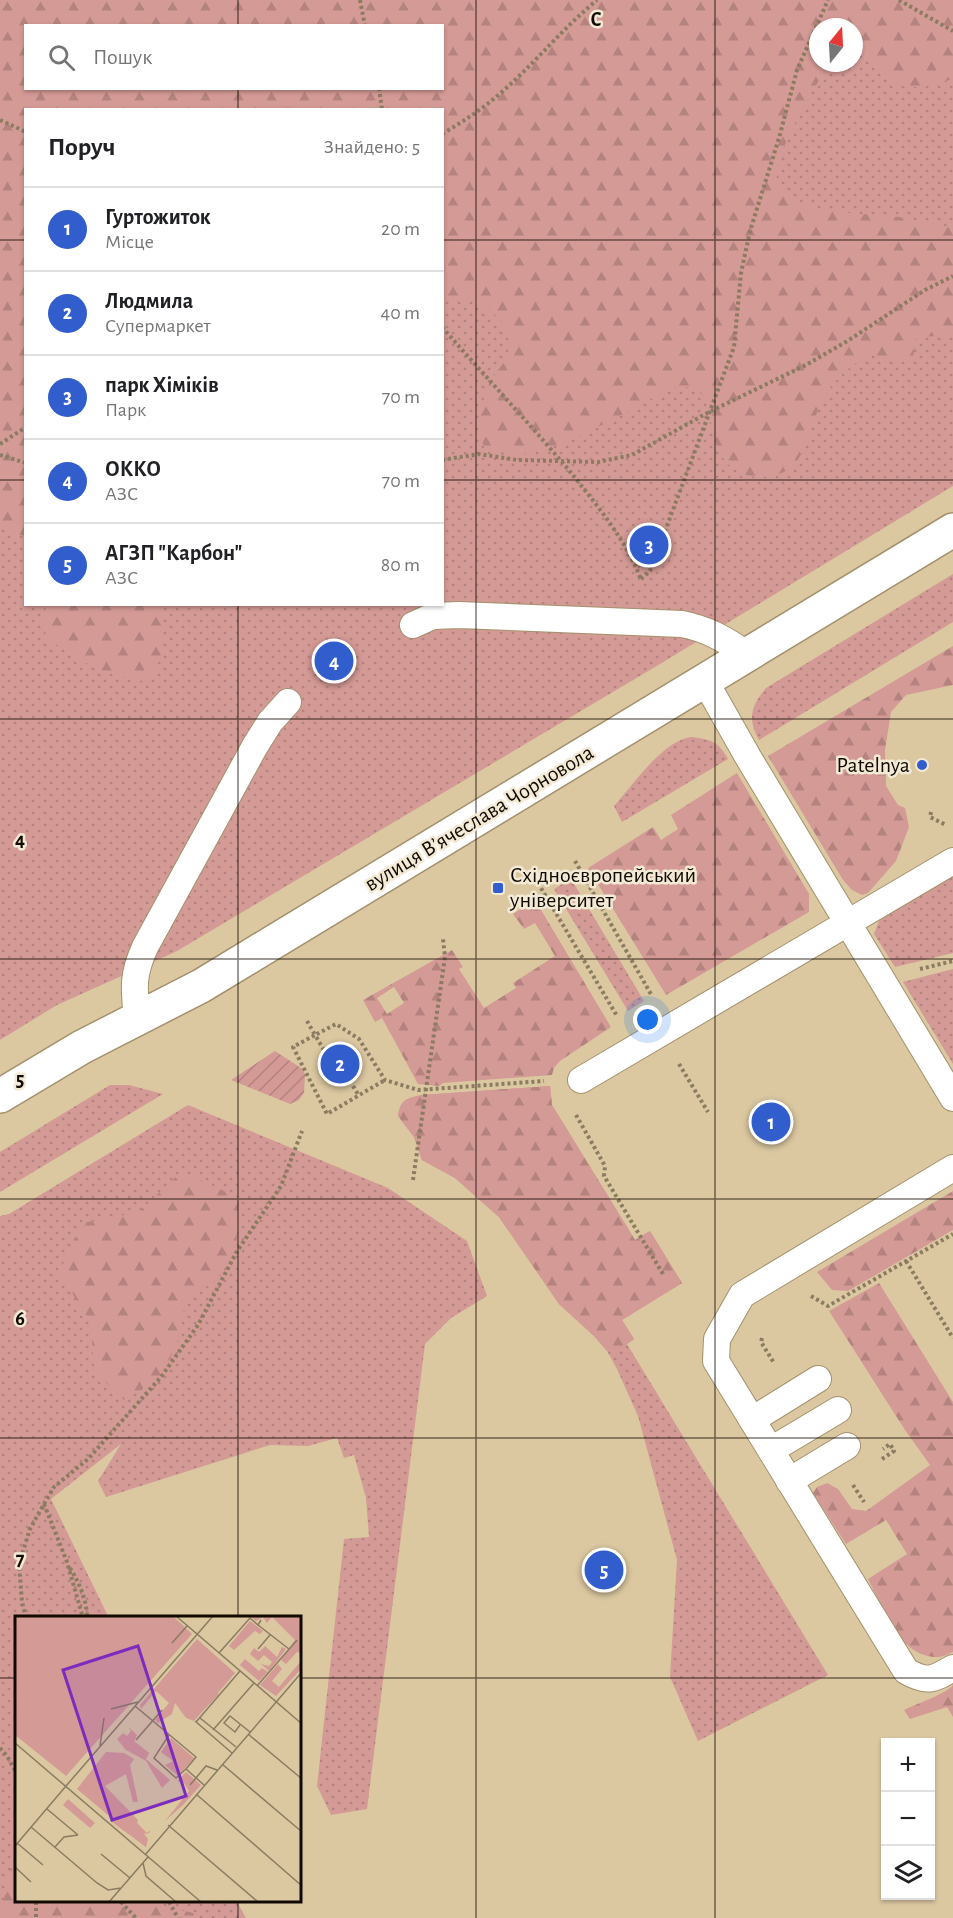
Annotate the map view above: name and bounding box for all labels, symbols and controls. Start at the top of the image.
text: C [591,10,602,30]
north arrow [809,18,863,72]
search box [24,24,444,90]
icon: search [45,41,78,74]
text: Пошук [93,46,152,68]
text: Поруч [48,134,115,160]
text: Знайдено: 5 [324,137,420,157]
text: Гуртожиток [105,206,211,228]
text: 1 [64,219,71,239]
text: 20 m [381,219,420,239]
text: Місце [105,232,154,252]
text: Людмила [105,290,193,312]
text: 2 [63,303,72,323]
text: 40 m [381,303,420,323]
text: Супермаркет [105,316,211,336]
text: парк Хіміків [105,374,219,396]
text: 3 [63,387,72,407]
text: 70 m [382,387,420,407]
text: Парк [105,400,146,420]
text: ОККО [105,458,161,480]
text: 4 [62,471,73,491]
text: 70 m [382,471,420,491]
text: АЗС [105,484,138,504]
pin: 3 [630,522,668,568]
text: АГЗП "Карбон" [105,542,242,564]
text: 5 [63,555,72,575]
text: 80 m [381,555,420,575]
text: АЗС [105,568,138,588]
pin: 4 [314,638,354,684]
street label: вулиця Вʼячеслава Чорновола [361,741,597,895]
place label: Patelnya [837,754,910,776]
marker: Patelnya [915,758,929,772]
text: 4 [15,830,25,850]
place label: Східноєвропейський університет [509,864,696,911]
marker: Східноєвропейський університет [491,881,505,895]
your location [633,1005,662,1034]
pin: 2 [320,1042,360,1086]
text: 5 [16,1070,24,1090]
pin: 1 [752,1100,790,1144]
text: 6 [15,1309,25,1329]
pin: 5 [584,1548,624,1592]
text: 7 [16,1549,25,1569]
inset map [15,1616,302,1903]
map controls [881,1738,935,1900]
button: + [881,1738,935,1792]
button: − [881,1792,935,1846]
button: layers [881,1846,935,1900]

